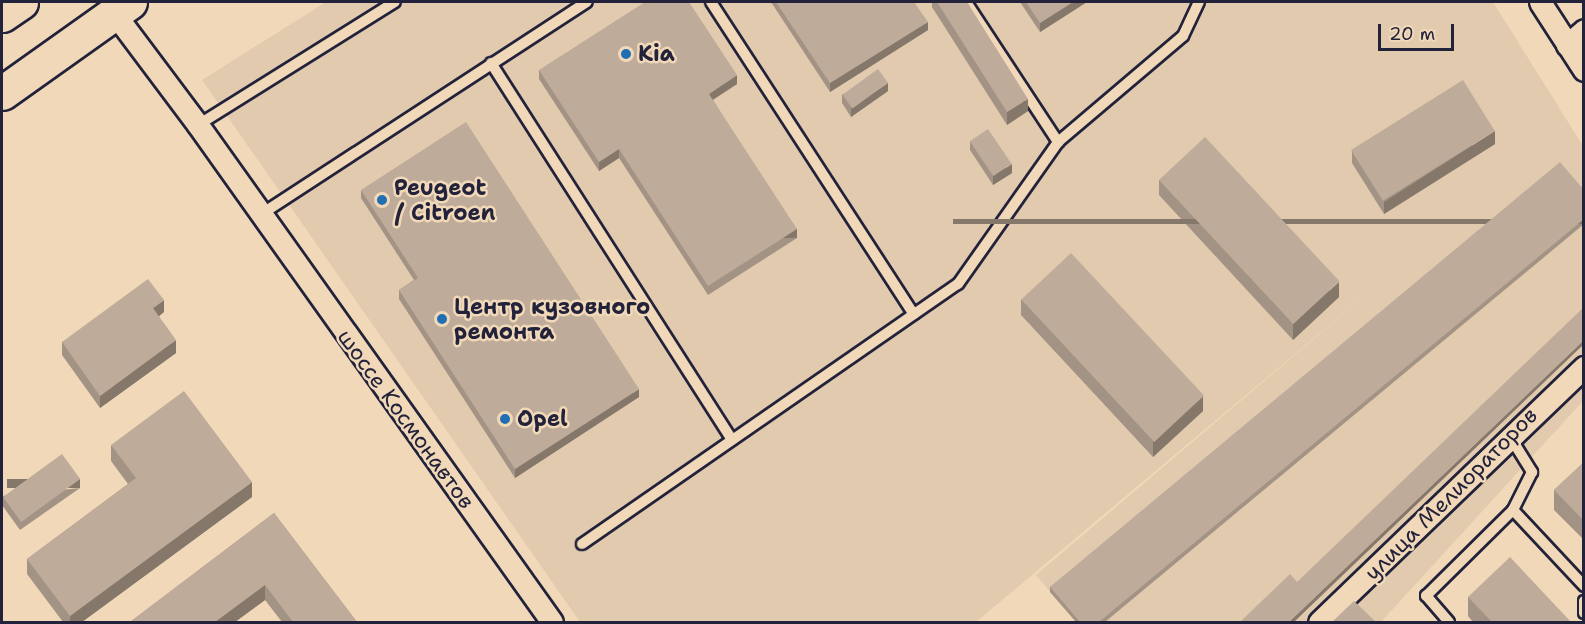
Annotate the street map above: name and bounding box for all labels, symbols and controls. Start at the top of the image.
scale bar [1381,12,1458,50]
text: 20 m [1389,22,1435,46]
place label: Kia [638,41,675,67]
marker: Kia [619,47,633,61]
place label: Peugeot / Citroen [394,174,495,226]
marker: Peugeot / Citroen [375,193,389,207]
place label: Центр кузовного ремонта [454,293,650,344]
marker: Центр кузовного ремонта [435,312,449,326]
street label: шоссе Космонавтов [332,324,480,514]
street label: улица Мелиораторов [1359,402,1543,586]
place label: Opel [517,406,568,432]
marker: Opel [498,412,512,426]

